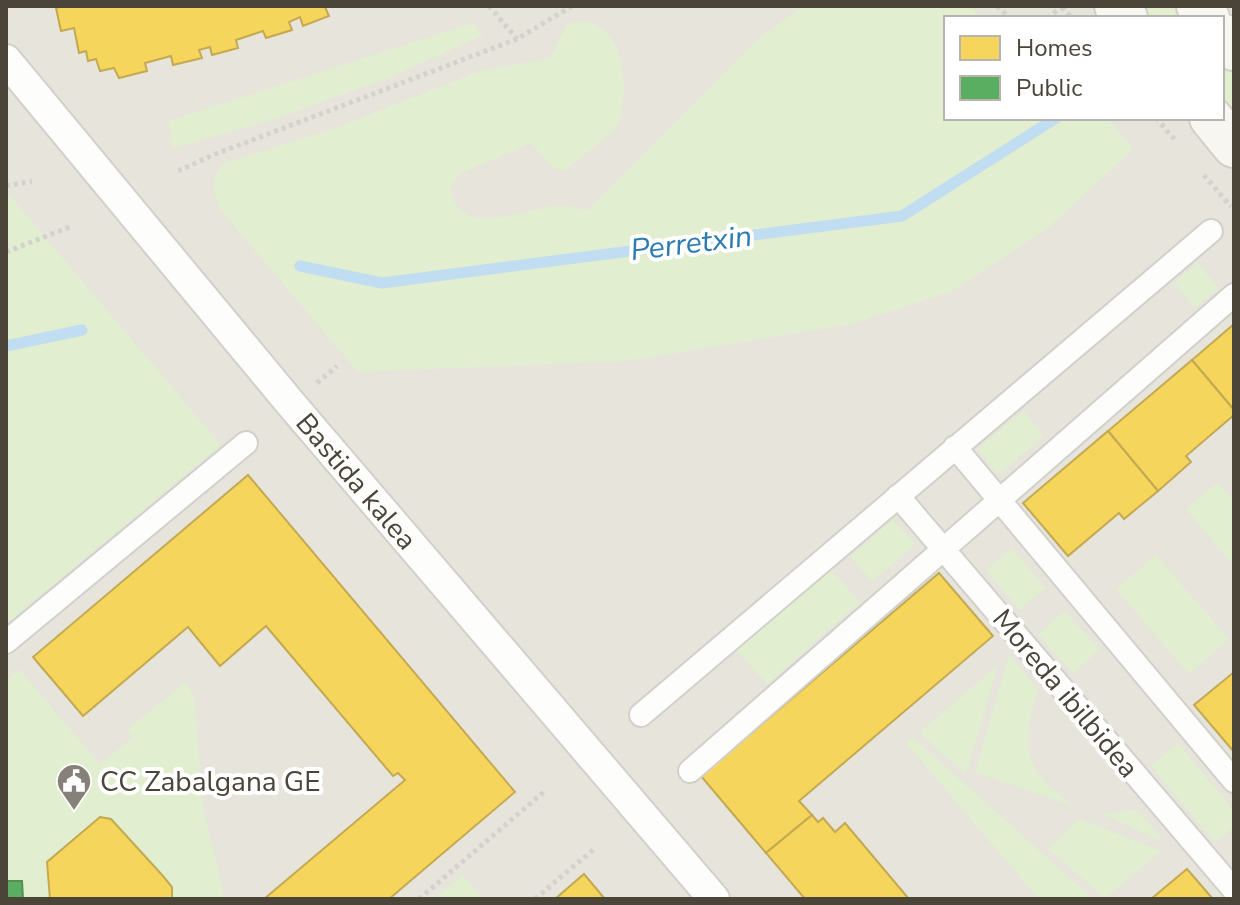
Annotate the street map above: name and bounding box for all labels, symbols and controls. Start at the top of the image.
legend [944,16,1224,120]
text: Homes [1016,32,1092,64]
text: Public [1016,72,1082,104]
water label: Perretxin [628,216,754,271]
street label: Bastida kalea [287,405,425,558]
street label: Moreda ibilbidea [983,601,1147,786]
public building icon: CC Zabalgana GE [55,762,93,812]
place label: CC Zabalgana GE [100,763,321,801]

